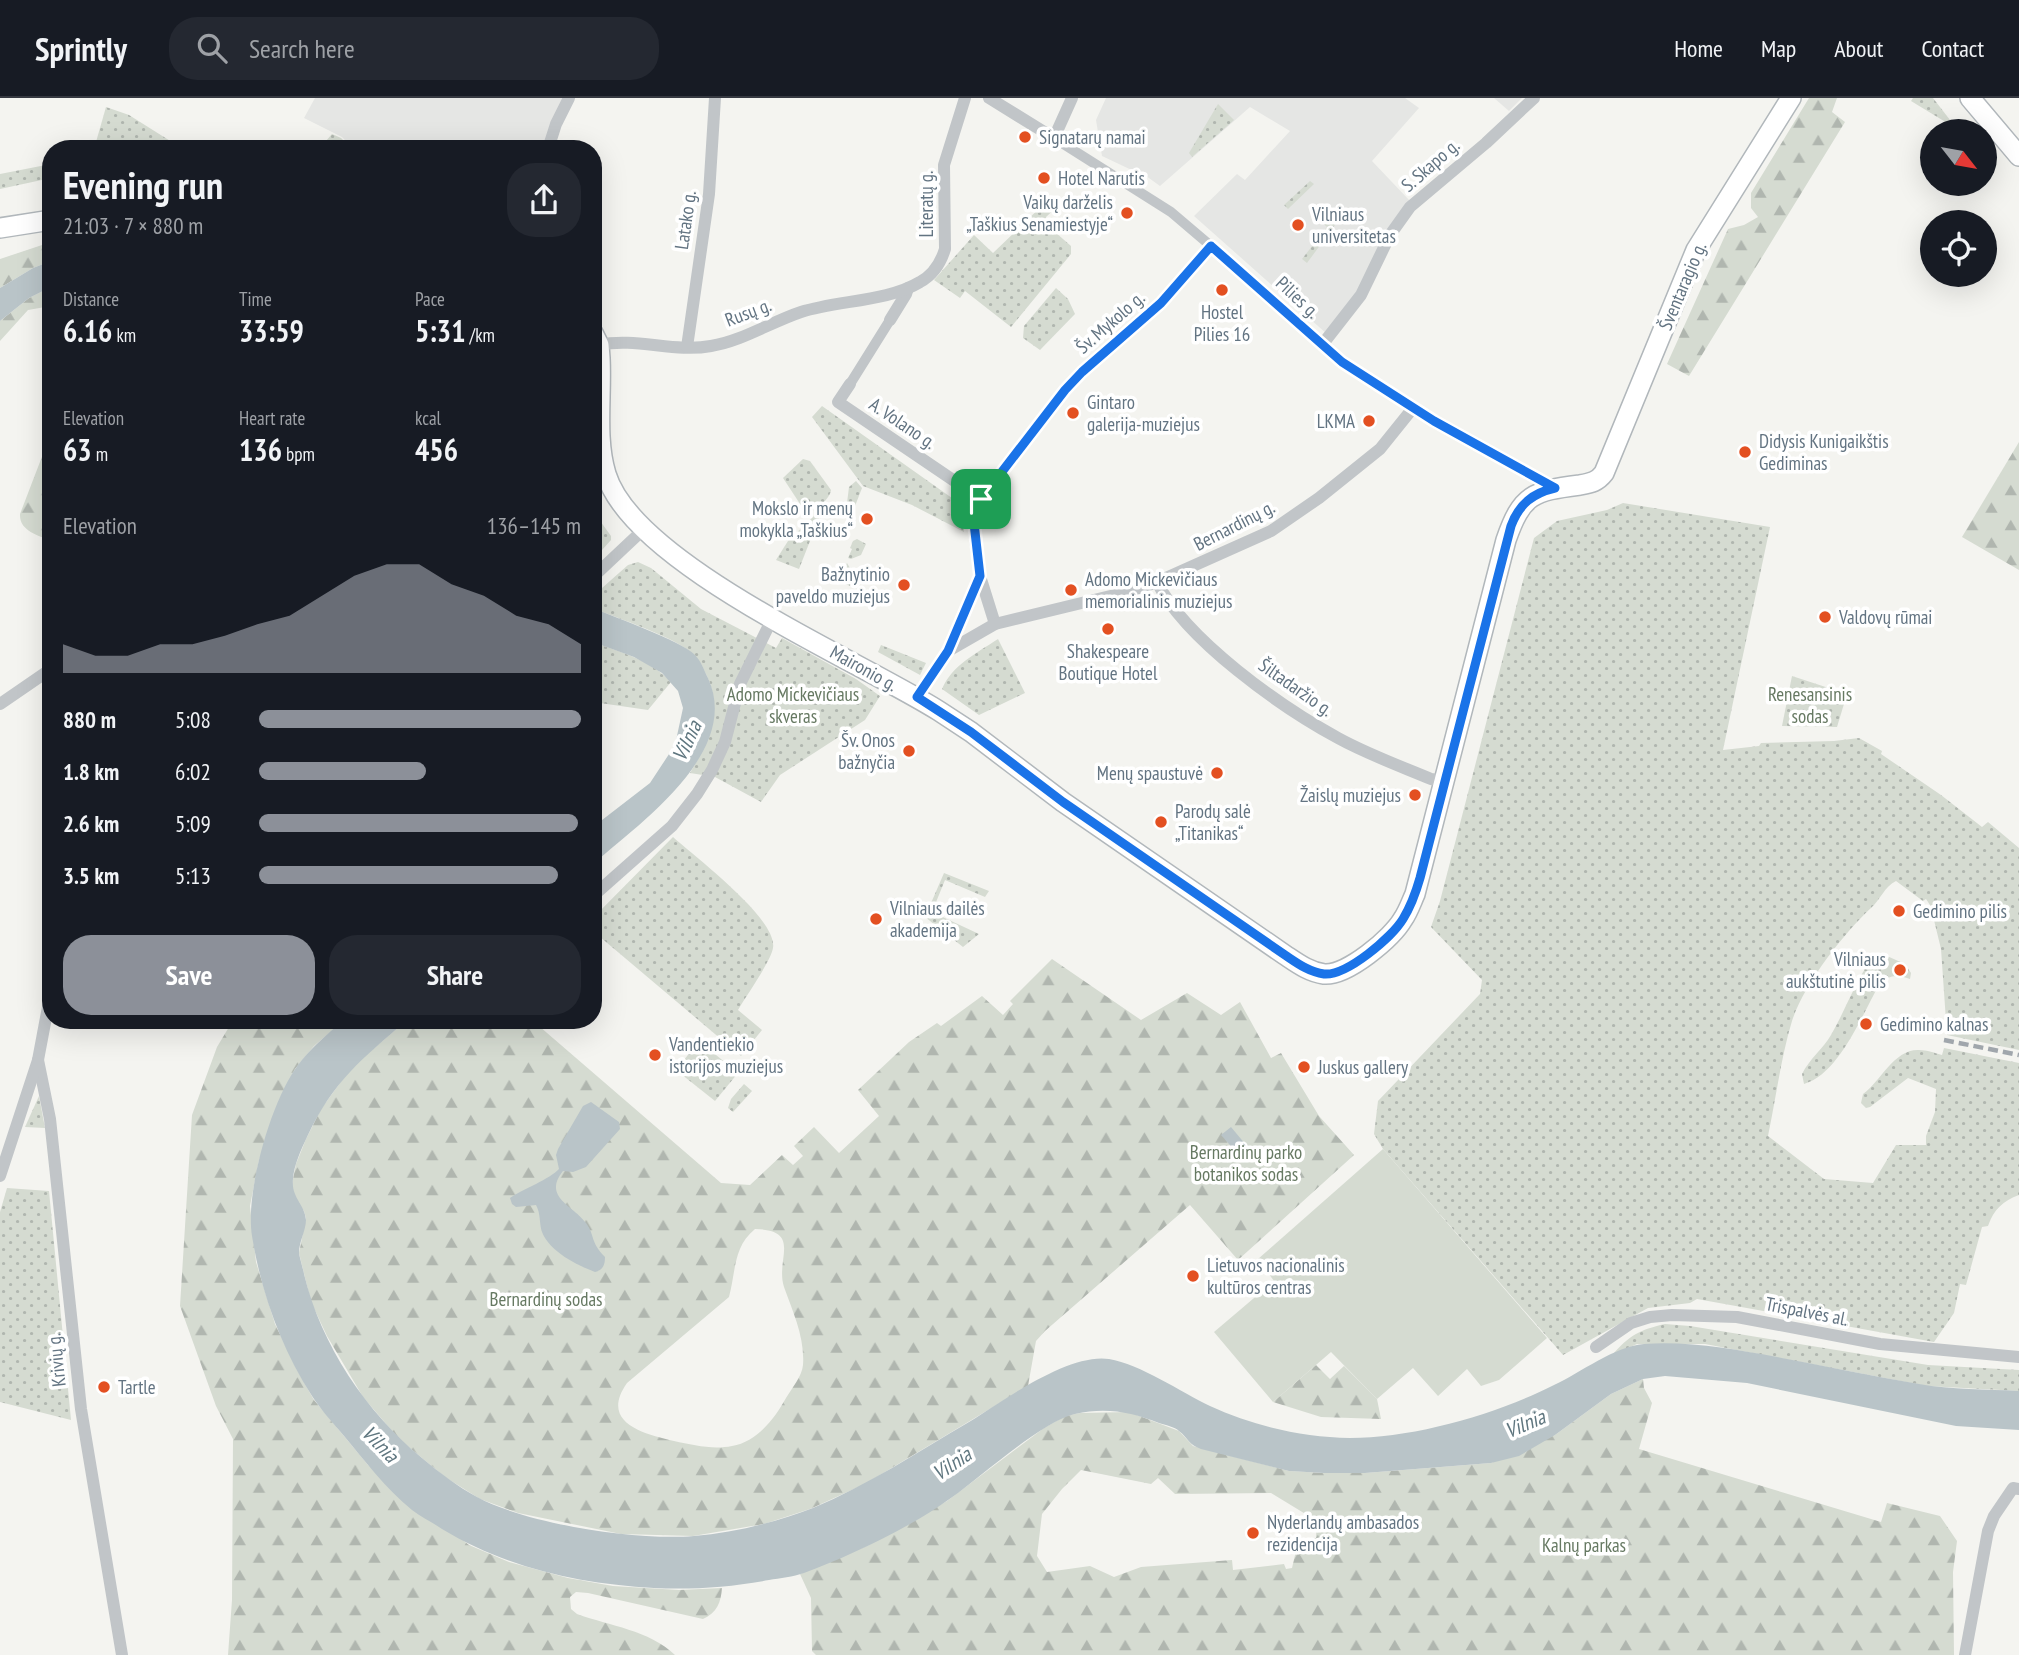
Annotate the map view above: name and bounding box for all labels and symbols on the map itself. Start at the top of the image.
north arrow [1920,119,1997,196]
place label: Signatarų namai [1039,125,1146,149]
marker: Signatarų namai [1017,129,1033,145]
street label: S. Skapo g. [1396,133,1464,197]
place label: Hotel Narutis [1058,166,1145,190]
marker: Hotel Narutis [1036,170,1052,186]
street label: Literatų g. [914,171,938,237]
street label: Latako g. [669,189,701,251]
place label: Vaikų darželis „Taškius Senamiestyje“ [966,190,1113,236]
place label: Vilniaus universitetas [1311,202,1396,248]
marker: Vaikų darželis „Taškius Senamiestyje“ [1119,205,1135,221]
marker: Vilniaus universitetas [1290,217,1306,233]
street label: Šventaragio g. [1653,238,1711,334]
street label: Pilies g. [1271,271,1325,323]
marker: Hostel Pilies 16 [1214,282,1230,298]
street label: Šv. Mykolo g. [1071,286,1149,358]
street label: Rusų g. [721,292,775,332]
place label: Hostel Pilies 16 [1194,300,1250,346]
place label: Gintaro galerija-muziejus [1087,390,1200,436]
street label: A. Volano g. [865,392,941,454]
marker: Gintaro galerija-muziejus [1065,405,1081,421]
place label: LKMA [1317,409,1355,433]
marker: LKMA [1361,413,1377,429]
place label: Didysis Kunigaikštis Gediminas [1759,429,1889,475]
marker: Didysis Kunigaikštis Gediminas [1737,444,1753,460]
pin [951,469,1011,529]
street label: Bernardinų g. [1189,494,1279,556]
place label: Mokslo ir menų mokykla „Taškius“ [739,496,853,542]
marker: Mokslo ir menų mokykla „Taškius“ [859,511,875,527]
place label: Bažnytinio paveldo muziejus [776,562,890,608]
place label: Adomo Mickevičiaus memorialinis muziejus [1085,567,1232,613]
marker: Bažnytinio paveldo muziejus [896,577,912,593]
marker: Adomo Mickevičiaus memorialinis muziejus [1063,582,1079,598]
place label: Valdovų rūmai [1838,605,1932,629]
marker: Valdovų rūmai [1817,609,1833,625]
marker: Shakespeare Boutique Hotel [1100,621,1116,637]
place label: Shakespeare Boutique Hotel [1059,639,1158,685]
street label: Maironio g. [826,640,902,696]
street label: Šiltadaržio g. [1254,653,1338,721]
park label: Adomo Mickevičiaus skveras [727,682,859,728]
park label: Renesansinis sodas [1768,682,1852,728]
water label: Vilnia [666,715,708,765]
place label: Šv. Onos bažnyčia [838,728,895,774]
marker: Šv. Onos bažnyčia [901,743,917,759]
place label: Menų spaustuvė [1097,761,1203,785]
marker: Menų spaustuvė [1209,765,1225,781]
place label: Žaislų muziejus [1300,783,1401,807]
marker: Žaislų muziejus [1407,787,1423,803]
place label: Parodų salė „Titanikas“ [1175,799,1251,845]
marker: Parodų salė „Titanikas“ [1153,814,1169,830]
place label: Vilniaus dailės akademija [889,896,985,942]
place label: Gedimino pilis [1913,899,2007,923]
marker: Gedimino pilis [1891,903,1907,919]
marker: Vilniaus dailės akademija [868,911,884,927]
place label: Vilniaus aukštutinė pilis [1786,947,1886,993]
marker: Vilniaus aukštutinė pilis [1892,962,1908,978]
place label: Gedimino kalnas [1880,1012,1988,1036]
marker: Gedimino kalnas [1858,1016,1874,1032]
place label: Vandentiekio istorijos muziejus [668,1032,783,1078]
marker: Vandentiekio istorijos muziejus [647,1047,663,1063]
place label: Juskus gallery [1317,1055,1409,1079]
marker: Juskus gallery [1296,1059,1312,1075]
park label: Bernardinų parko botanikos sodas [1190,1140,1302,1186]
place label: Lietuvos nacionalinis kultūros centras [1207,1253,1345,1299]
marker: Lietuvos nacionalinis kultūros centras [1185,1268,1201,1284]
park label: Bernardinų sodas [490,1287,603,1311]
street label: Trispalvės al. [1763,1291,1851,1331]
street label: Krivių g. [41,1332,71,1388]
place label: Tartle [118,1375,156,1399]
marker: Tartle [96,1379,112,1395]
water label: Vilnia [1500,1402,1551,1444]
water label: Vilnia [356,1419,406,1469]
water label: Vilnia [927,1440,978,1486]
place label: Nyderlandų ambasados rezidencija [1267,1510,1419,1556]
marker: Nyderlandų ambasados rezidencija [1245,1525,1261,1541]
park label: Kalnų parkas [1542,1533,1626,1557]

